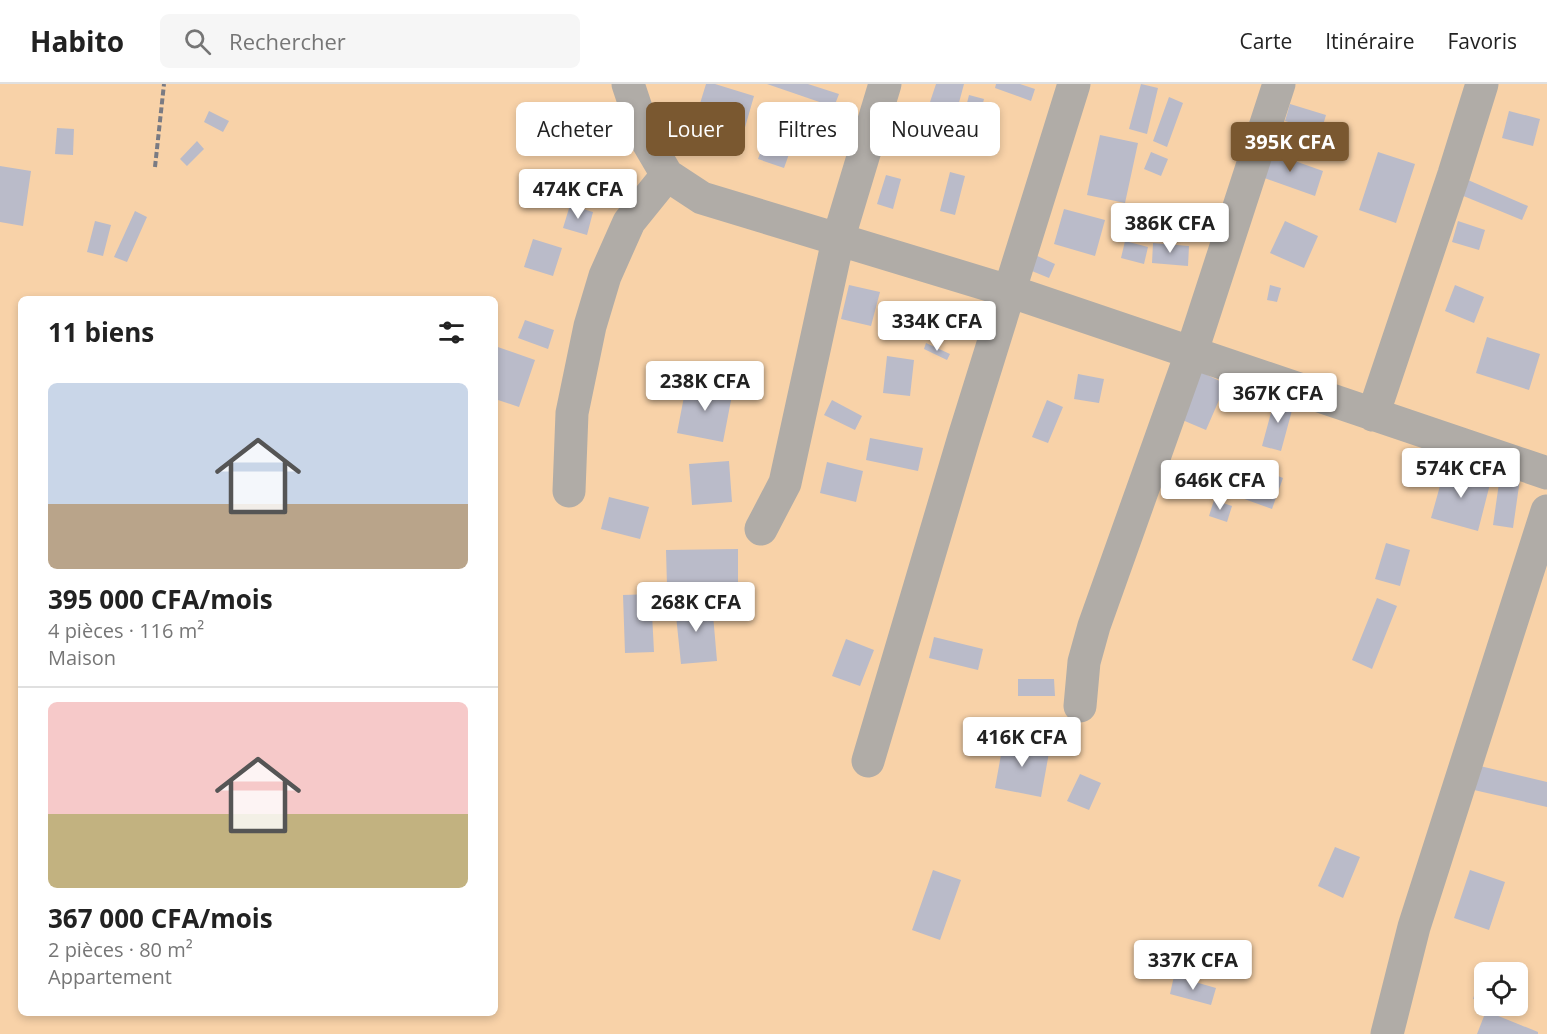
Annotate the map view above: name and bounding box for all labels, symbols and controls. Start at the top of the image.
search box [160,14,580,68]
text: Habito [30,22,124,60]
icon: search [181,25,214,58]
text: Rechercher [229,26,346,56]
text: Carte [1239,27,1292,55]
text: Itinéraire [1325,27,1414,55]
text: Favoris [1447,27,1517,55]
chip: Acheter [516,102,634,156]
chip: Louer [646,102,745,156]
chip: Filtres [757,102,858,156]
chip: Nouveau [870,102,1000,156]
pin: 395K CFA [1228,122,1352,173]
text: 395K CFA [1245,128,1335,155]
pin: 474K CFA [516,169,640,220]
text: 474K CFA [533,175,623,202]
pin: 386K CFA [1108,203,1232,254]
text: 386K CFA [1125,209,1215,236]
pin: 334K CFA [875,301,999,352]
text: 334K CFA [892,307,982,334]
text: 11 biens [48,314,154,350]
icon: filters [435,316,468,349]
pin: 238K CFA [643,361,767,412]
text: 238K CFA [660,367,750,394]
pin: 367K CFA [1216,373,1340,424]
text: 367K CFA [1233,379,1323,406]
icon: home [204,422,312,530]
pin: 574K CFA [1399,448,1523,499]
text: 574K CFA [1416,454,1506,481]
pin: 646K CFA [1158,460,1282,511]
text: 646K CFA [1175,466,1265,493]
text: 395 000 CFA/mois [48,581,273,617]
pin: 268K CFA [634,582,758,633]
text: 268K CFA [651,588,741,615]
text: 4 pièces · 116 m² [48,617,204,644]
text: Maison [48,644,116,671]
pin: 416K CFA [960,717,1084,768]
text: 416K CFA [977,723,1067,750]
icon: home [204,741,312,849]
text: 367 000 CFA/mois [48,900,273,936]
text: 2 pièces · 80 m² [48,936,193,963]
pin: 337K CFA [1131,940,1255,991]
text: 337K CFA [1148,946,1238,973]
map controls [1474,962,1528,1016]
button: locate [1474,962,1528,1016]
text: Appartement [48,963,172,990]

